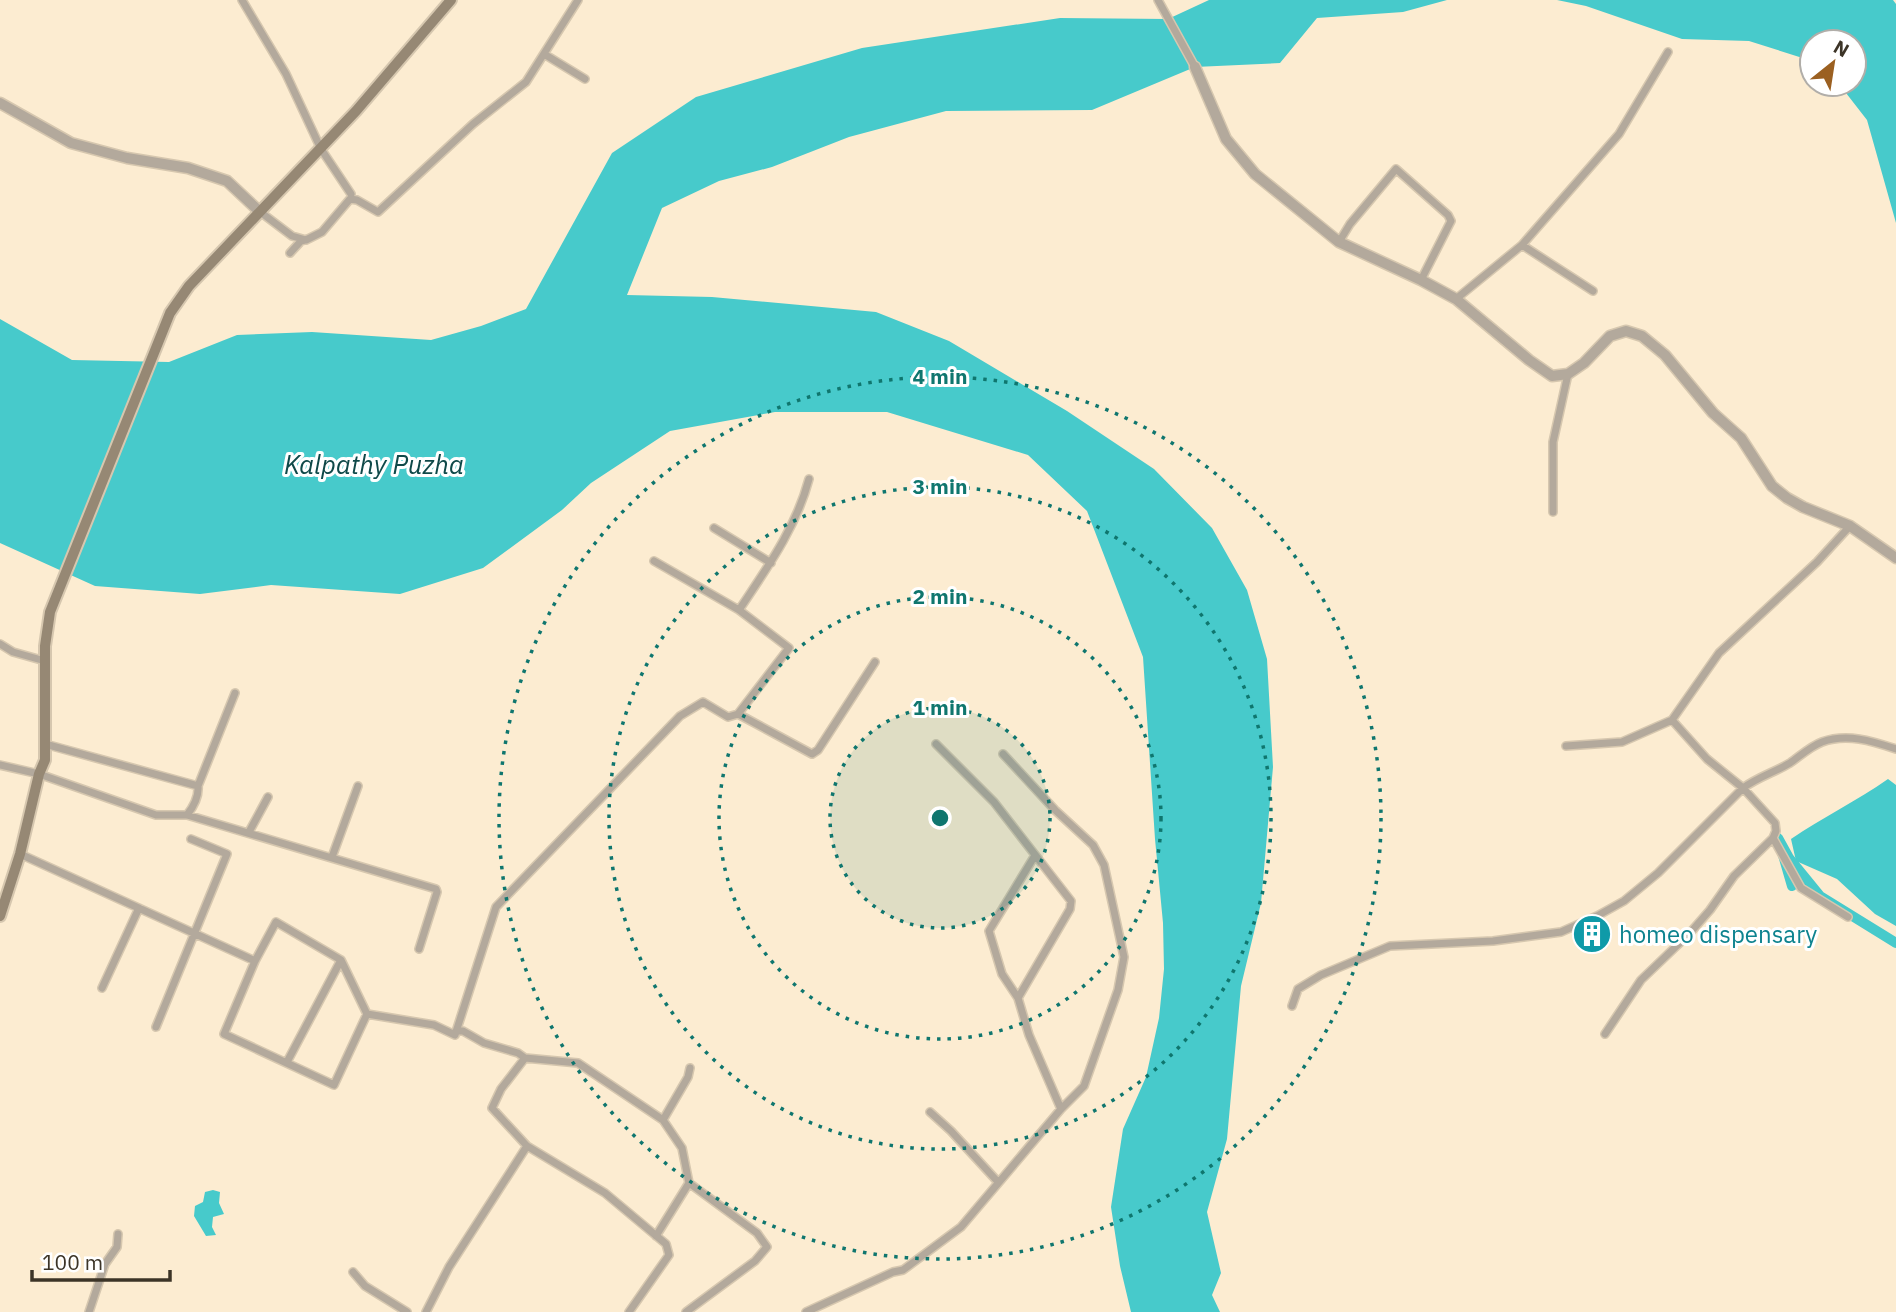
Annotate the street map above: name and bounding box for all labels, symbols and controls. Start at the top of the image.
north arrow [1798,28,1868,98]
text: N [1830,34,1853,62]
text: 4 min [913,362,967,390]
water label: Kalpathy Puzha [284,447,464,481]
text: 3 min [913,472,967,500]
text: 2 min [913,582,967,610]
text: 1 min [913,693,967,721]
centre of rings [928,806,952,830]
building icon: homeo dispensary [1571,913,1613,955]
place label: homeo dispensary [1619,918,1817,950]
scale bar [32,1238,170,1282]
text: 100 m [42,1248,103,1276]

